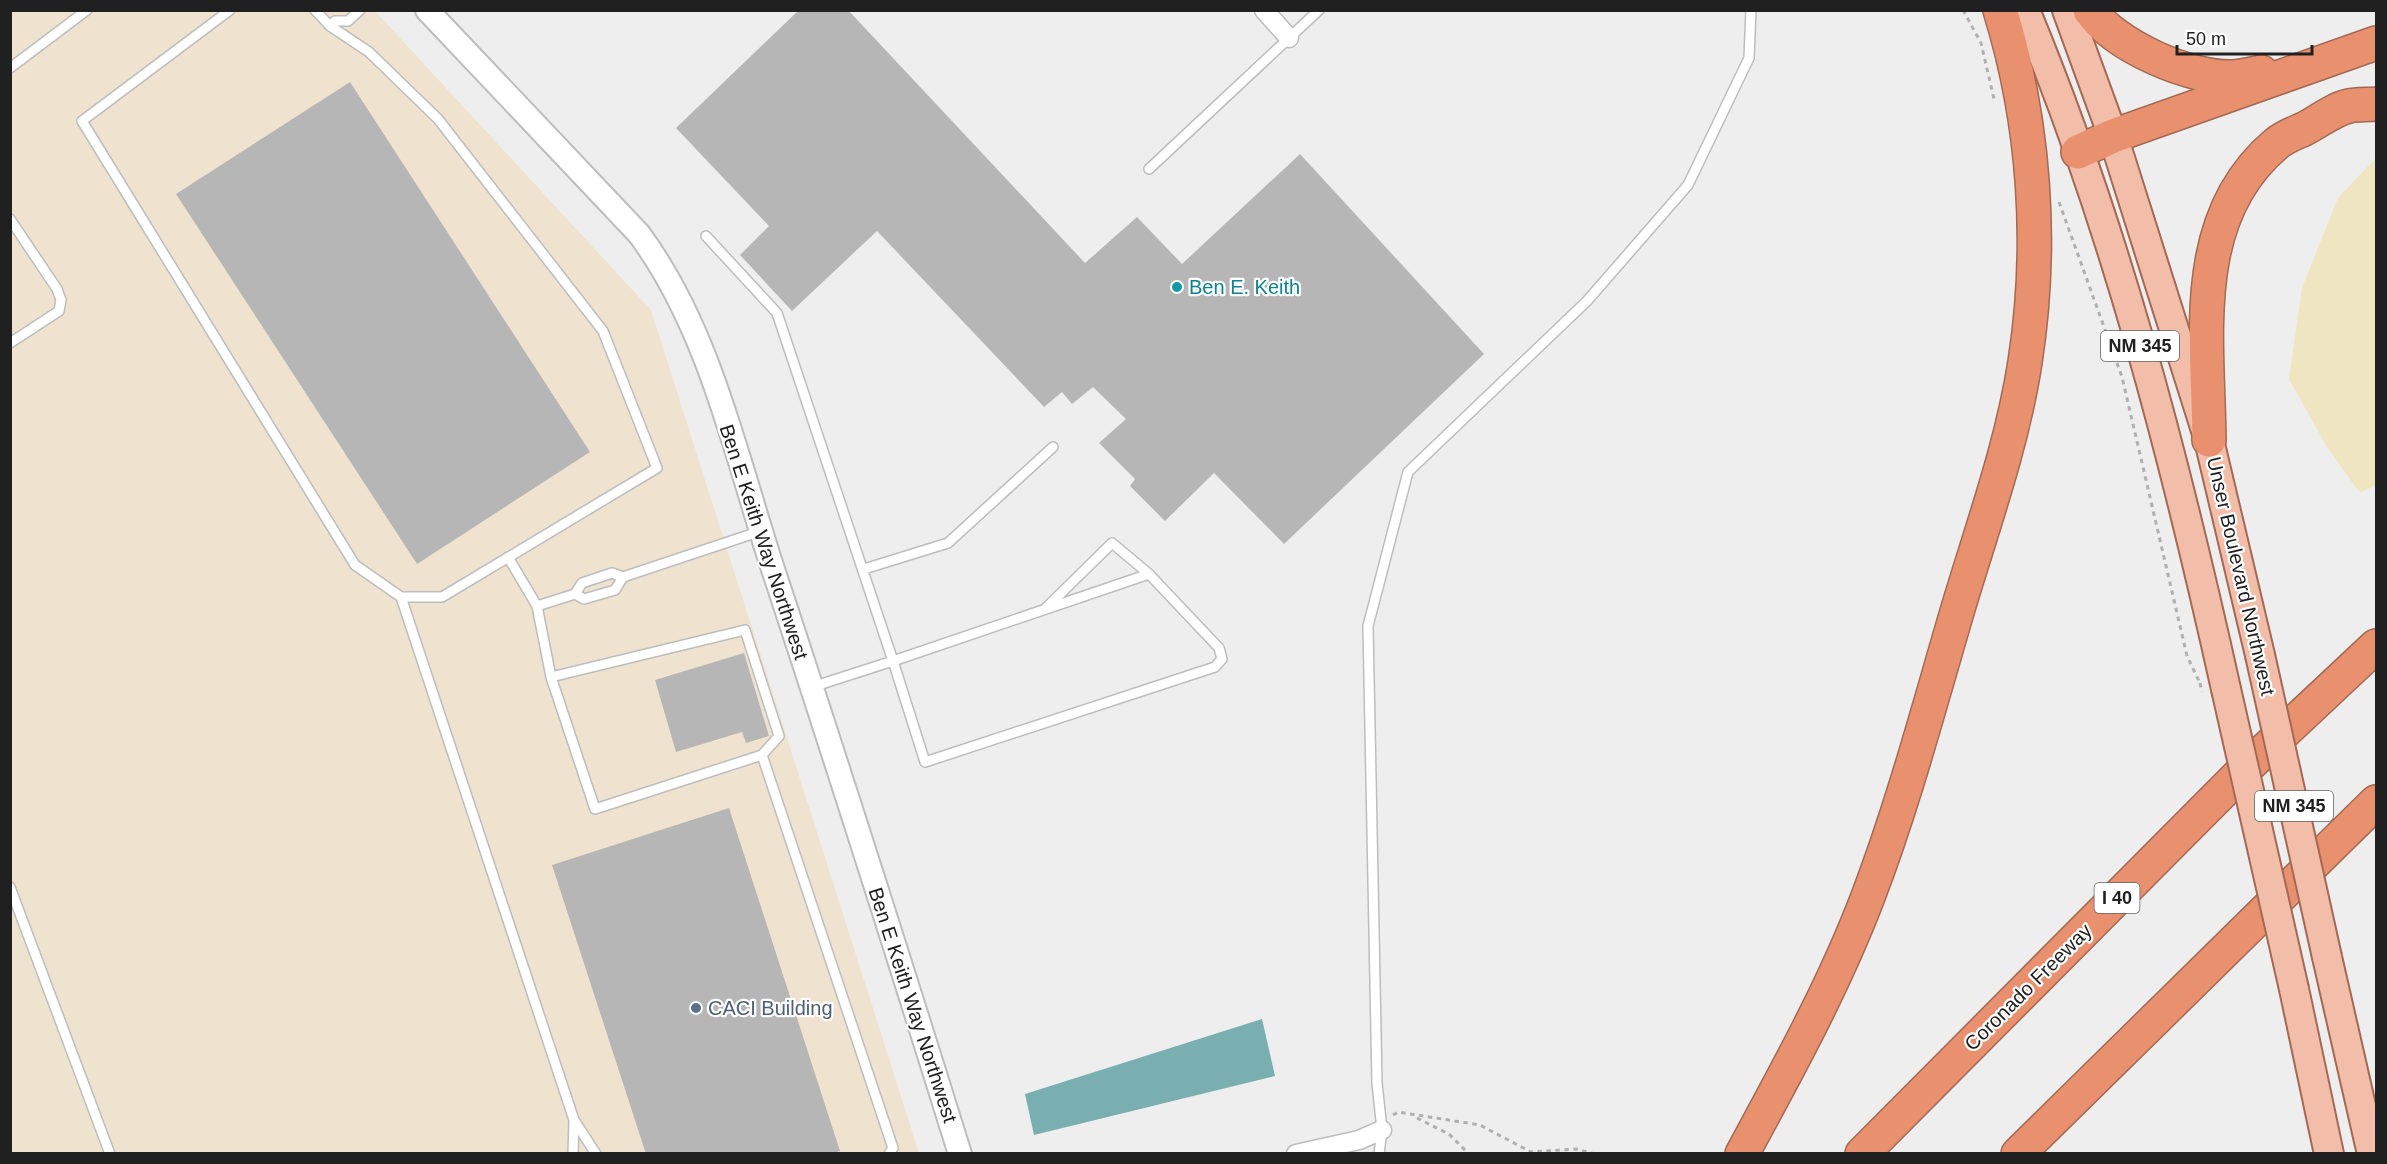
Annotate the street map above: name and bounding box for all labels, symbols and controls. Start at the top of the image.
scale bar [2177,18,2312,56]
text: 50 m [2186,29,2226,49]
place label: Ben E. Keith [1189,276,1300,298]
marker: Ben E. Keith [1170,280,1184,294]
road number: NM 345 [2101,331,2179,361]
street label: Ben E Keith Way Northwest [716,422,813,663]
street label: Unser Boulevard Northwest [2203,454,2279,698]
road number: NM 345 [2255,791,2333,821]
road number: I 40 [2094,883,2140,913]
street label: Ben E Keith Way Northwest [865,885,962,1126]
street label: Coronado Freeway [1960,919,2096,1055]
place label: CACI Building [708,997,833,1019]
marker: CACI Building [689,1001,703,1015]

